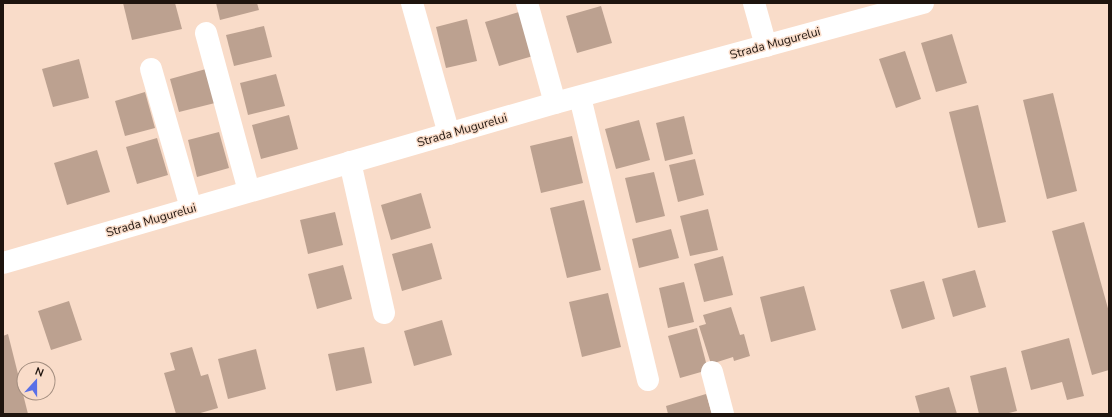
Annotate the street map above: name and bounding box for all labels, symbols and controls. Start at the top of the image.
street label: Strada Mugurelui [728,23,822,63]
street label: Strada Mugurelui [415,109,509,151]
street label: Strada Mugurelui [104,199,198,241]
north arrow [16,361,56,401]
text: N [33,364,46,381]

